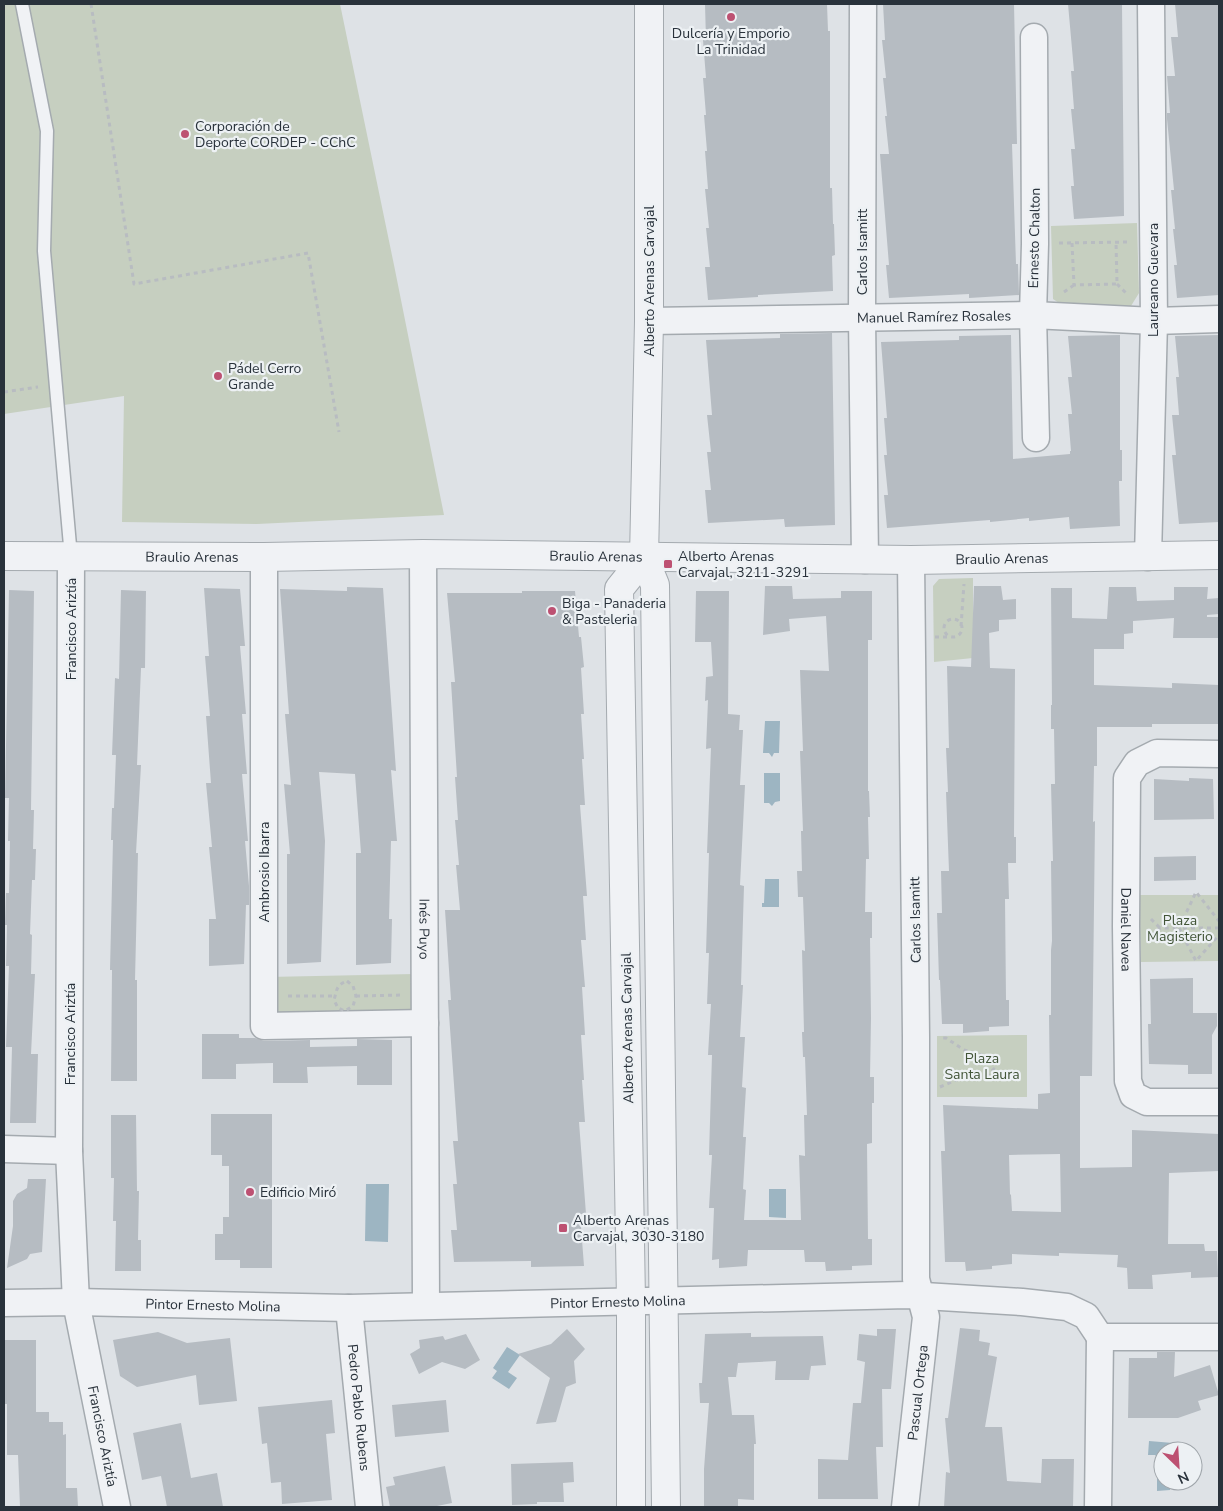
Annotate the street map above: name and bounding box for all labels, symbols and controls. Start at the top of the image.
marker: Dulcería y Emporio La Trinidad [725,11,737,23]
place label: Dulcería y Emporio La Trinidad [672,24,790,59]
place label: Corporación de Deporte CORDEP - CChC [195,117,356,152]
marker: Corporación de Deporte CORDEP - CChC [179,128,191,140]
street label: Ernesto Chalton [1024,187,1045,289]
street label: Alberto Arenas Carvajal [640,205,659,357]
street label: Carlos Isamitt [853,209,872,295]
street label: Laureano Guevara [1144,223,1163,337]
street label: Manuel Ramírez Rosales [857,306,1012,328]
place label: Pádel Cerro Grande [228,359,302,394]
marker: Pádel Cerro Grande [212,370,224,382]
street label: Braulio Arenas [549,547,643,567]
place label: Alberto Arenas Carvajal, 3211-3291 [678,547,809,582]
street label: Braulio Arenas [145,548,239,567]
street label: Braulio Arenas [955,549,1049,569]
marker: Alberto Arenas Carvajal, 3211-3291 [662,558,674,570]
street label: Francisco Ariztía [62,578,81,680]
place label: Biga - Panaderia & Pasteleria [562,594,666,629]
marker: Biga - Panaderia & Pasteleria [546,605,558,617]
street label: Ambrosio Ibarra [255,822,274,922]
street label: Carlos Isamitt [905,877,926,963]
street label: Daniel Navea [1116,888,1136,972]
street label: Inés Puyo [414,899,434,960]
park label: Plaza Magisterio [1147,911,1213,946]
street label: Alberto Arenas Carvajal [617,951,638,1104]
street label: Francisco Ariztía [61,983,80,1085]
park label: Plaza Santa Laura [944,1049,1020,1084]
place label: Edificio Miró [260,1183,337,1202]
marker: Edificio Miró [244,1186,256,1198]
place label: Alberto Arenas Carvajal, 3030-3180 [573,1211,704,1246]
marker: Alberto Arenas Carvajal, 3030-3180 [557,1222,569,1234]
street label: Pintor Ernesto Molina [550,1291,686,1313]
street label: Pintor Ernesto Molina [145,1295,281,1316]
street label: Pedro Pablo Rubens [343,1343,374,1472]
street label: Pascual Ortega [903,1344,933,1442]
street label: Francisco Ariztía [83,1384,122,1488]
north arrow [1153,1441,1203,1491]
text: N [1175,1467,1192,1488]

